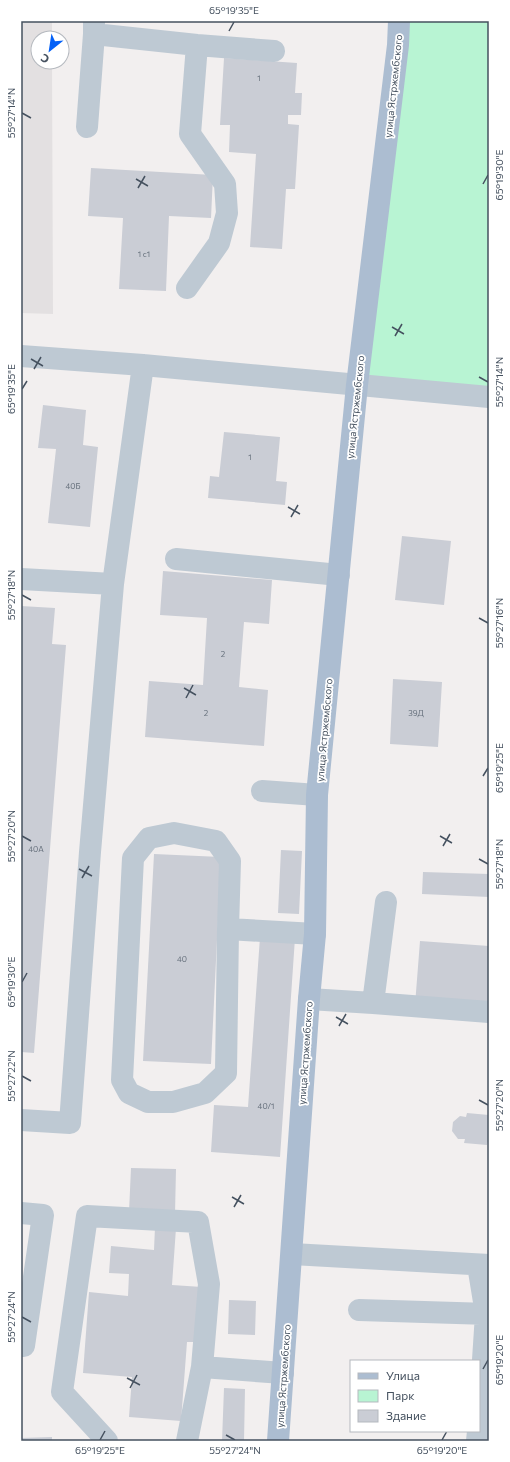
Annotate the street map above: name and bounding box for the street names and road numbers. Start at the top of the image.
street label: улица Ястржембского [382,34,404,138]
street label: улица Ястржембского [344,355,366,459]
street label: улица Ястржембского [314,678,334,782]
street label: улица Ястржембского [295,1001,315,1105]
street label: улица Ястржембского [273,1324,293,1428]

